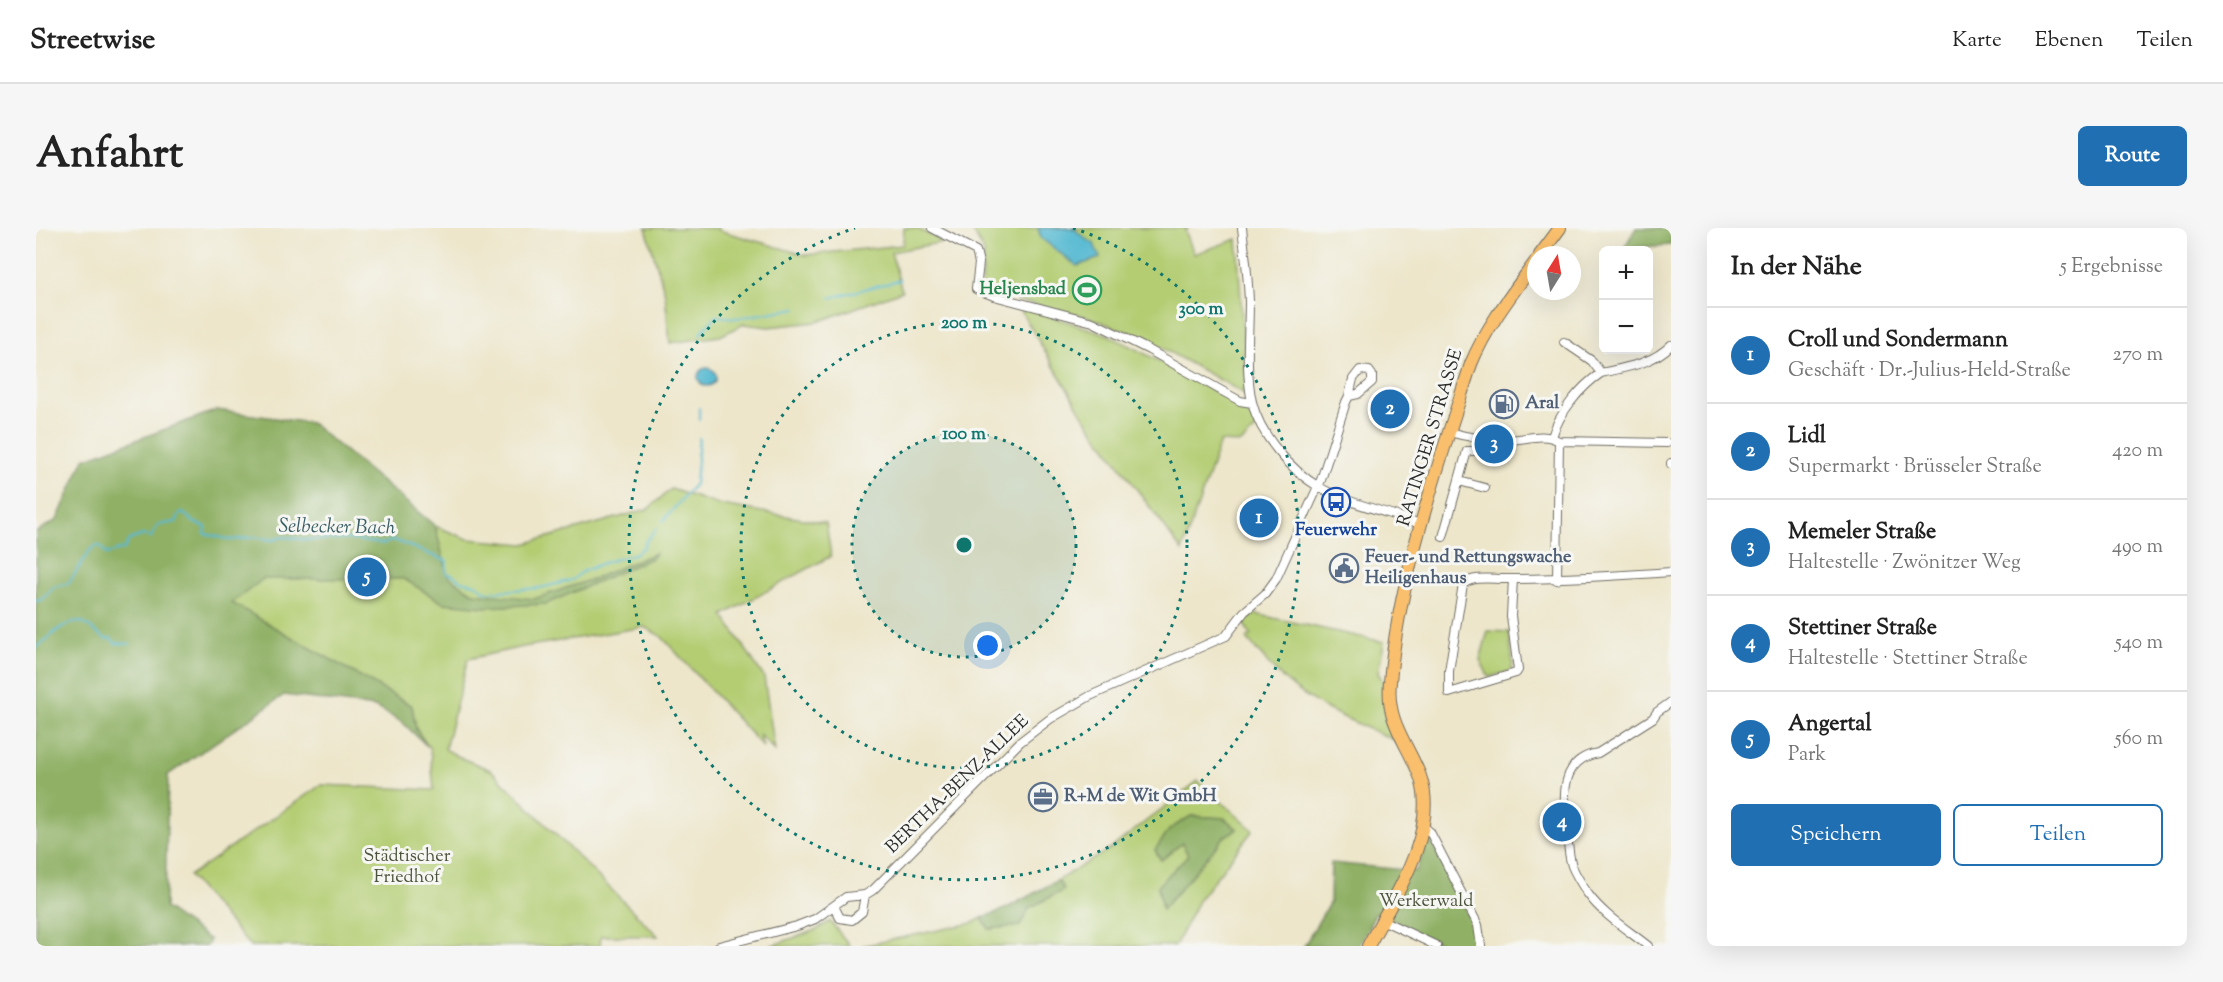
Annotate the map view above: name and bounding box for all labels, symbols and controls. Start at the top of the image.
text: Streetwise [30,21,155,61]
text: Karte [1952,26,2002,56]
text: Ebenen [2035,26,2103,56]
text: Teilen [2136,26,2193,56]
text: Anfahrt [36,126,183,186]
button: Route [2078,126,2187,186]
north arrow [1527,246,1581,300]
map controls [1599,246,1653,354]
button: + [1599,246,1653,300]
text: In der Nähe [1731,249,1862,286]
text: 5 Ergebnisse [2060,253,2163,282]
sports icon: Heljensbad [1071,274,1103,306]
place label: Heljensbad [980,277,1067,303]
text: 300 m [1179,297,1224,323]
button: − [1599,300,1653,354]
text: 200 m [941,311,987,337]
text: Croll und Sondermann [1788,325,2008,357]
text: 1 [1747,341,1754,370]
text: 270 m [2113,341,2163,370]
street label: RATINGER STRASSE [1392,346,1470,530]
text: Geschäft · Dr.-Julius-Held-Straße [1788,357,2071,386]
pin: 2 [1370,386,1410,432]
fuel station icon: Aral [1488,388,1520,420]
place label: Aral [1525,391,1560,417]
text: Lidl [1788,421,1826,453]
text: 100 m [942,422,986,448]
pin: 3 [1474,422,1514,466]
text: 2 [1746,437,1755,466]
text: 420 m [2112,437,2163,466]
text: Supermarkt · Brüsseler Straße [1788,453,2042,482]
bus stop icon: Feuerwehr [1320,486,1352,518]
pin: 1 [1240,496,1278,540]
water label: Selbecker Bach [278,512,396,544]
text: Memeler Straße [1788,517,1936,549]
place label: Feuerwehr [1295,518,1377,544]
text: 3 [1746,533,1755,562]
text: 490 m [2112,533,2163,562]
centre of rings [954,535,974,555]
place label: Feuer- und Rettungswache Heiligenhaus [1365,545,1572,592]
text: Haltestelle · Zwönitzer Weg [1788,549,2021,578]
public building icon: Feuer- und Rettungswache Heiligenhaus [1328,552,1360,584]
pin: 5 [348,554,386,600]
text: Stettiner Straße [1788,613,1937,645]
text: 4 [1745,629,1756,658]
text: 540 m [2115,629,2163,658]
your location [973,631,1002,660]
text: Haltestelle · Stettiner Straße [1788,645,2028,674]
street label: BERTHA-BENZ-ALLEE [881,709,1036,860]
text: Angertal [1788,709,1872,741]
text: 5 [1747,725,1754,754]
text: 560 m [2115,725,2163,754]
text: Park [1788,741,1826,770]
office icon: R+M de Wit GmbH [1027,781,1059,813]
place label: R+M de Wit GmbH [1064,784,1217,810]
pin: 4 [1542,800,1582,844]
button: Speichern [1731,804,1941,866]
button: Teilen [1953,804,2163,866]
park label: Städtischer Friedhof [364,844,451,891]
park label: Werkerwald [1379,889,1473,915]

